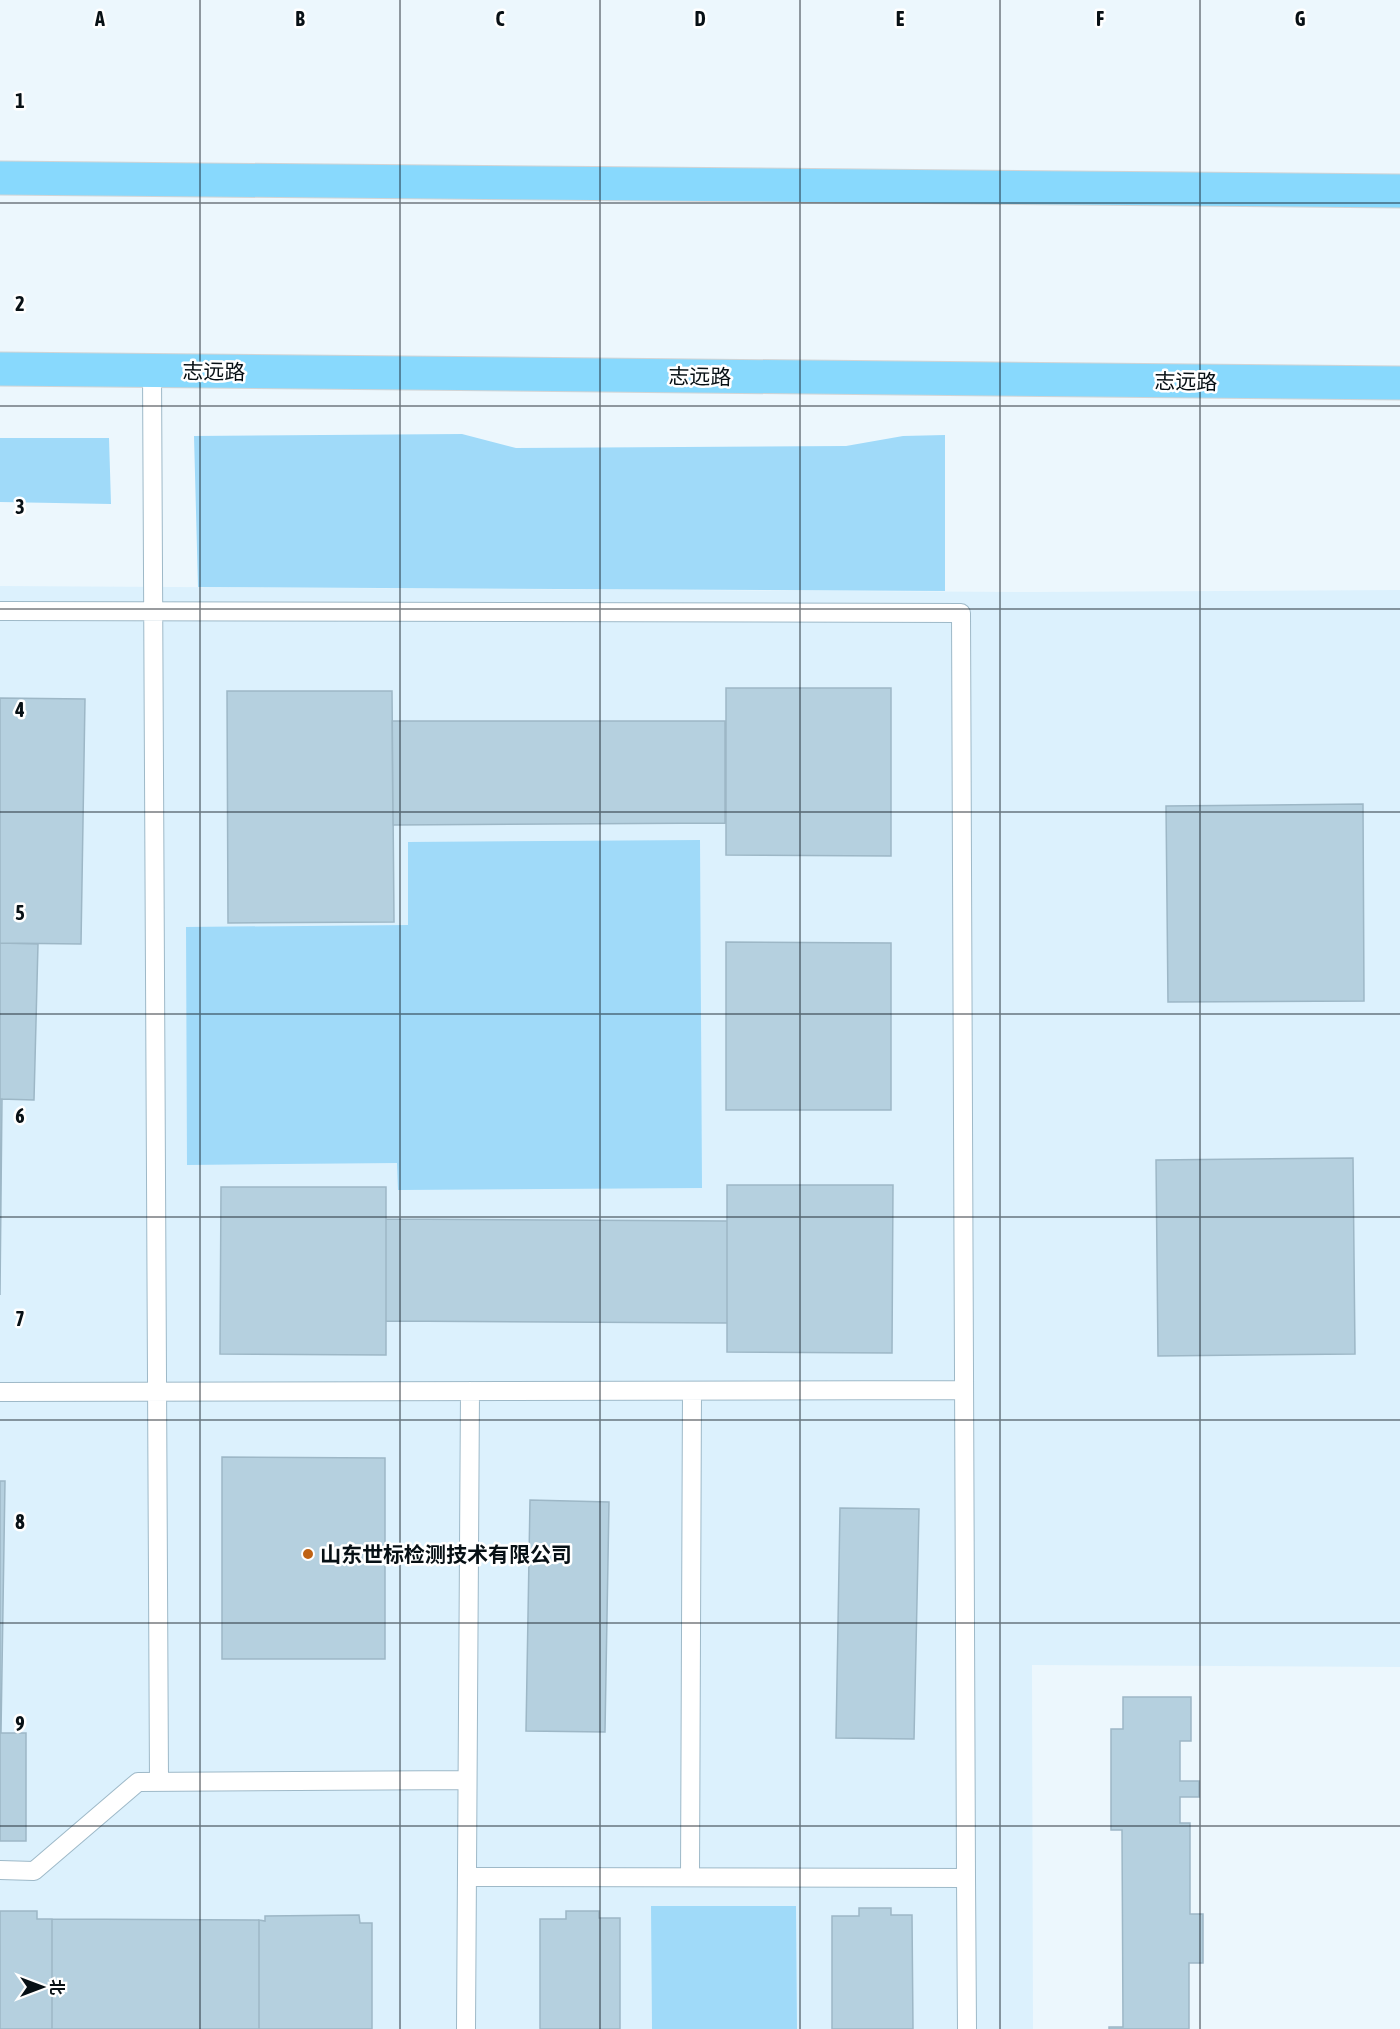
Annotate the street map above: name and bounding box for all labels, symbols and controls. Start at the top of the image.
text: A [94,7,105,30]
text: B [295,7,305,30]
text: C [496,7,505,30]
text: D [694,7,706,30]
text: E [896,7,905,30]
text: F [1096,7,1104,30]
text: G [1295,7,1306,30]
text: 1 [15,89,25,112]
text: 2 [15,292,25,315]
street label: 志远路 [182,358,246,384]
street label: 志远路 [668,363,732,389]
street label: 志远路 [1154,368,1218,394]
text: 3 [15,495,25,518]
text: 4 [14,698,25,721]
text: 5 [15,901,25,924]
text: 6 [15,1104,25,1127]
text: 7 [15,1307,25,1330]
text: 8 [15,1510,25,1533]
place label: 山东世标检测技术有限公司 [320,1542,572,1566]
marker: 山东世标检测技术有限公司 [301,1547,315,1561]
text: 9 [15,1712,25,1735]
north arrow [12,1957,72,2017]
text: 北 [48,1979,66,1995]

